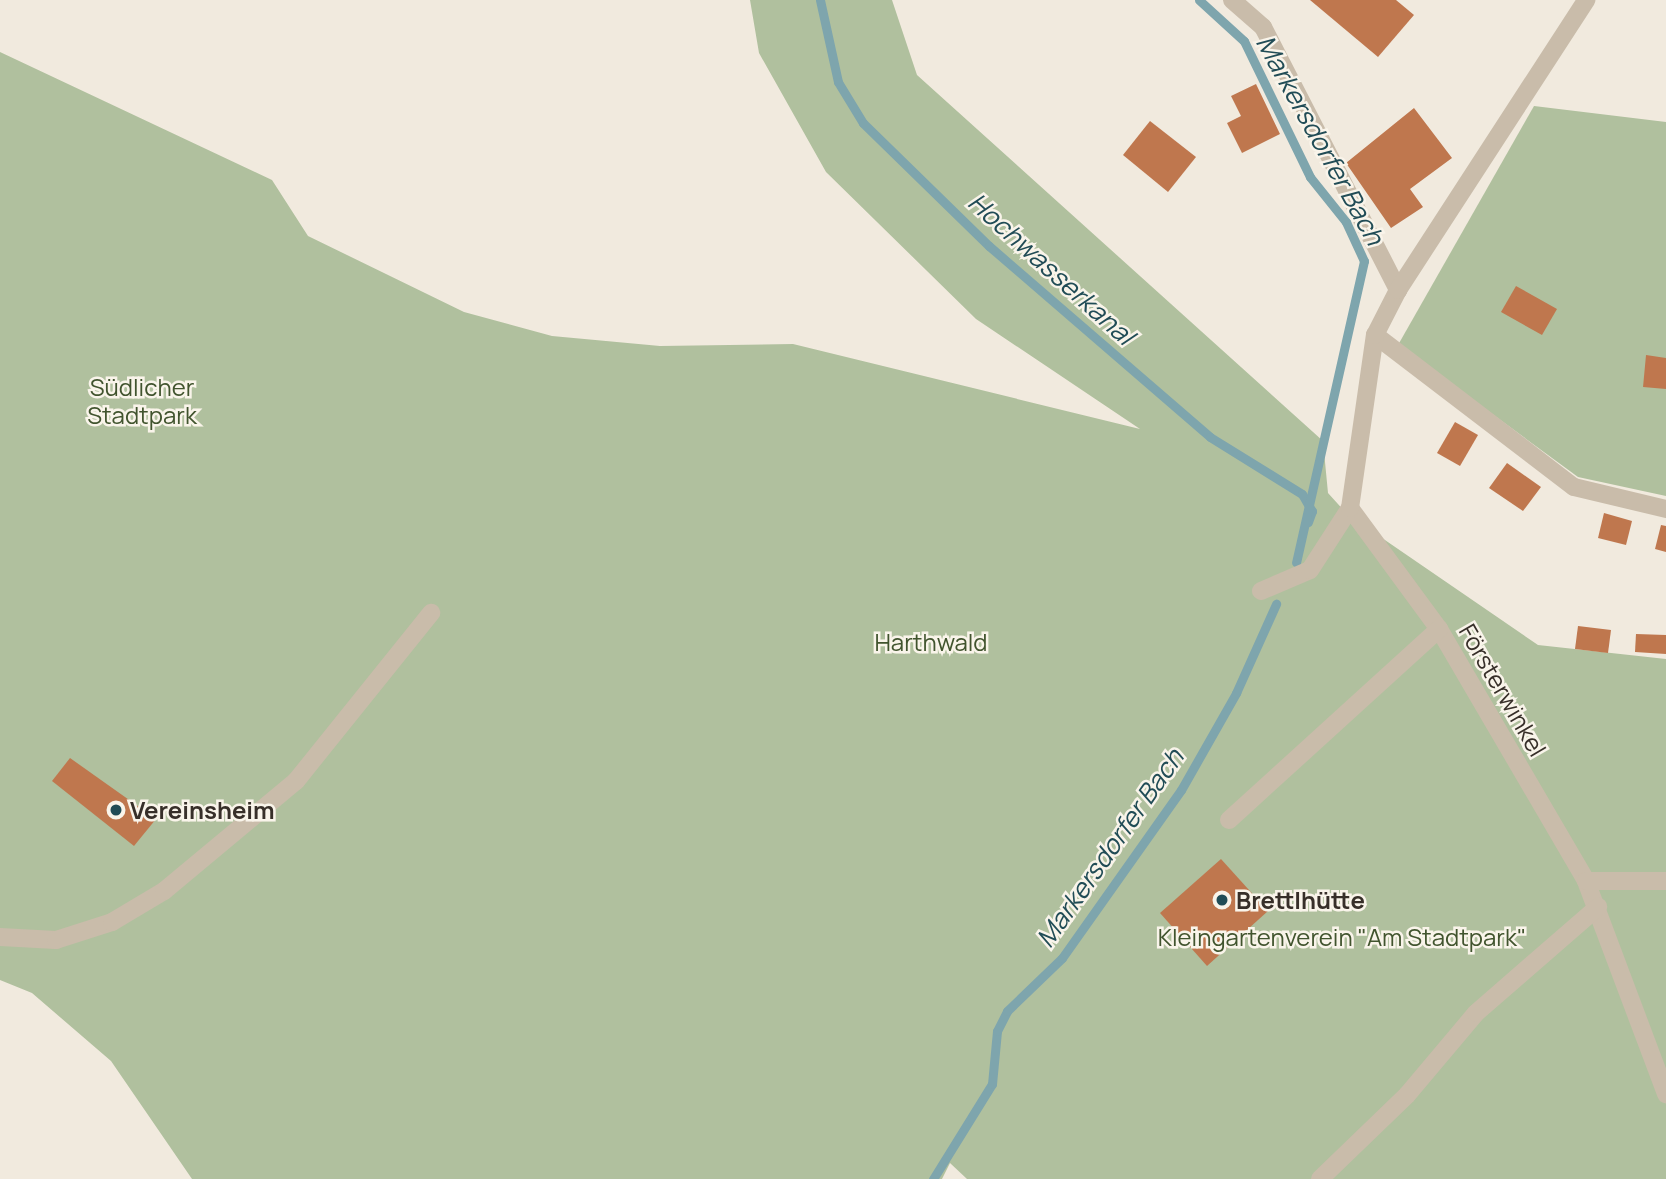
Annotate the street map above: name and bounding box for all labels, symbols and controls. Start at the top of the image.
water label: Markersdorfer Bach [1249,30,1391,250]
water label: Hochwasserkanal [962,187,1140,351]
park label: Südlicher Stadtpark [87,373,197,429]
street label: Försterwinkel [1454,619,1552,761]
park label: Harthwald [874,628,988,656]
water label: Markersdorfer Bach [1030,743,1190,953]
place label: Vereinsheim [130,796,275,824]
marker: Vereinsheim [108,802,124,818]
place label: Brettlhütte [1236,886,1365,914]
marker: Brettlhütte [1214,892,1230,908]
park label: Kleingartenverein "Am Stadtpark" [1158,923,1526,951]

